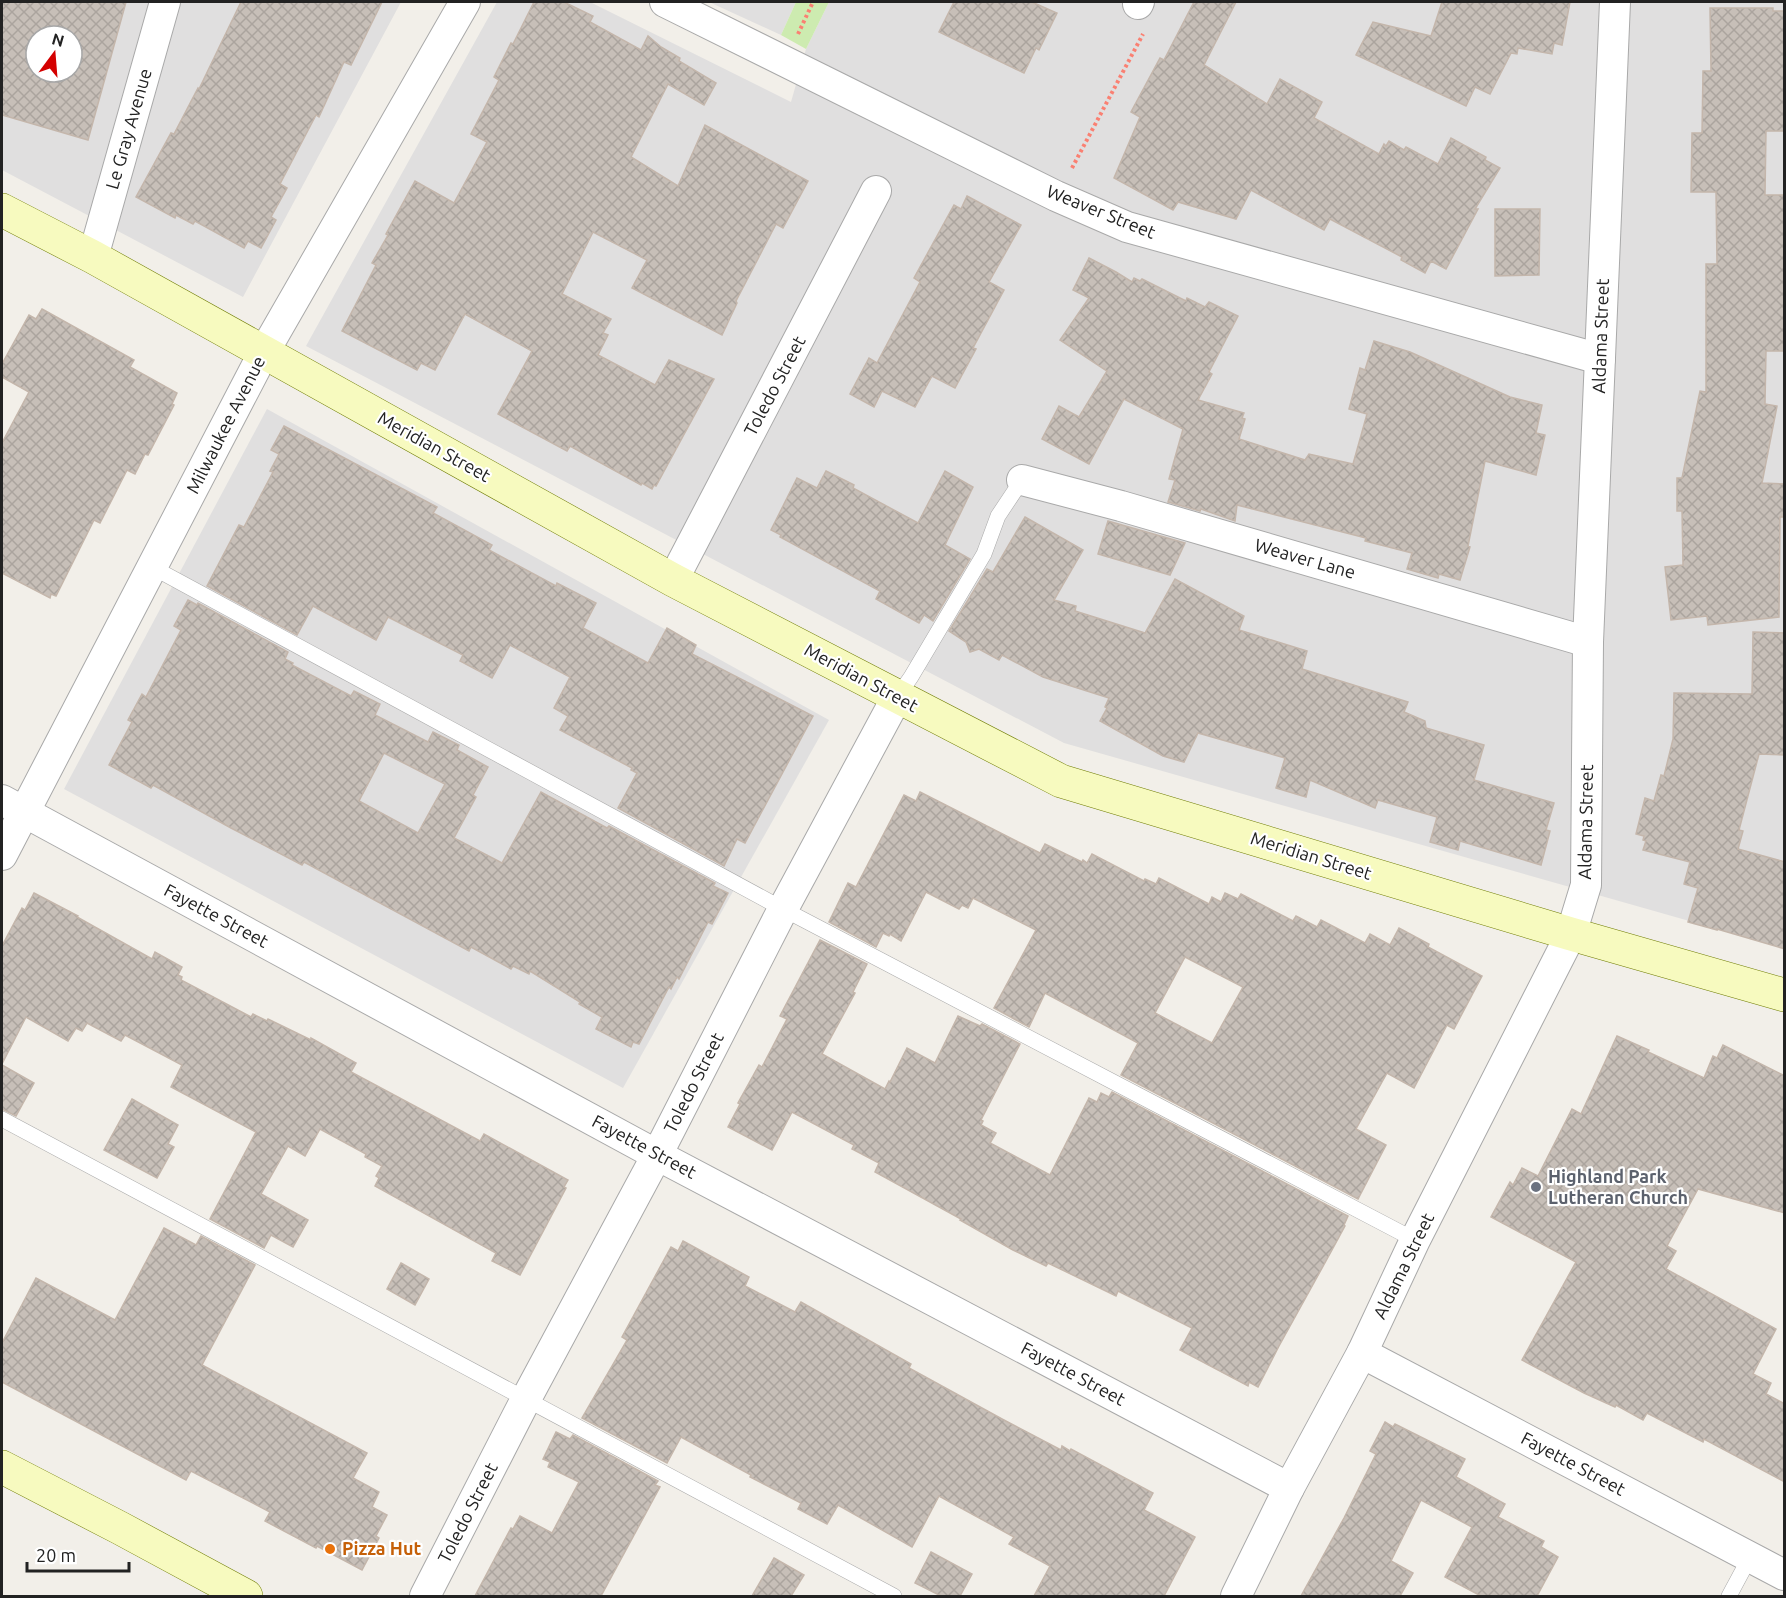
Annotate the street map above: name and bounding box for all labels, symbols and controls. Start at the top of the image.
north arrow [24,24,84,84]
text: N [50,29,66,50]
street label: Le Gray Avenue [101,66,155,191]
street label: Weaver Street [1044,180,1159,242]
street label: Aldama Street [1588,278,1612,394]
street label: Toledo Street [740,332,809,439]
street label: Milwaukee Avenue [182,352,268,497]
street label: Meridian Street [375,407,494,485]
street label: Weaver Lane [1253,534,1358,582]
street label: Meridian Street [801,639,922,715]
street label: Aldama Street [1574,764,1596,880]
street label: Meridian Street [1248,827,1374,883]
street label: Fayette Street [161,879,272,951]
street label: Toledo Street [659,1029,727,1136]
street label: Fayette Street [589,1110,700,1182]
place label: Highland Park Lutheran Church [1548,1166,1688,1207]
marker: Highland Park Lutheran Church [1529,1180,1543,1194]
street label: Aldama Street [1369,1209,1437,1322]
street label: Fayette Street [1018,1337,1129,1409]
street label: Fayette Street [1518,1427,1629,1499]
street label: Toledo Street [433,1459,501,1566]
scale bar [27,1535,129,1573]
place label: Pizza Hut [342,1538,421,1558]
marker: Pizza Hut [323,1542,337,1556]
text: 20 m [36,1545,76,1565]

